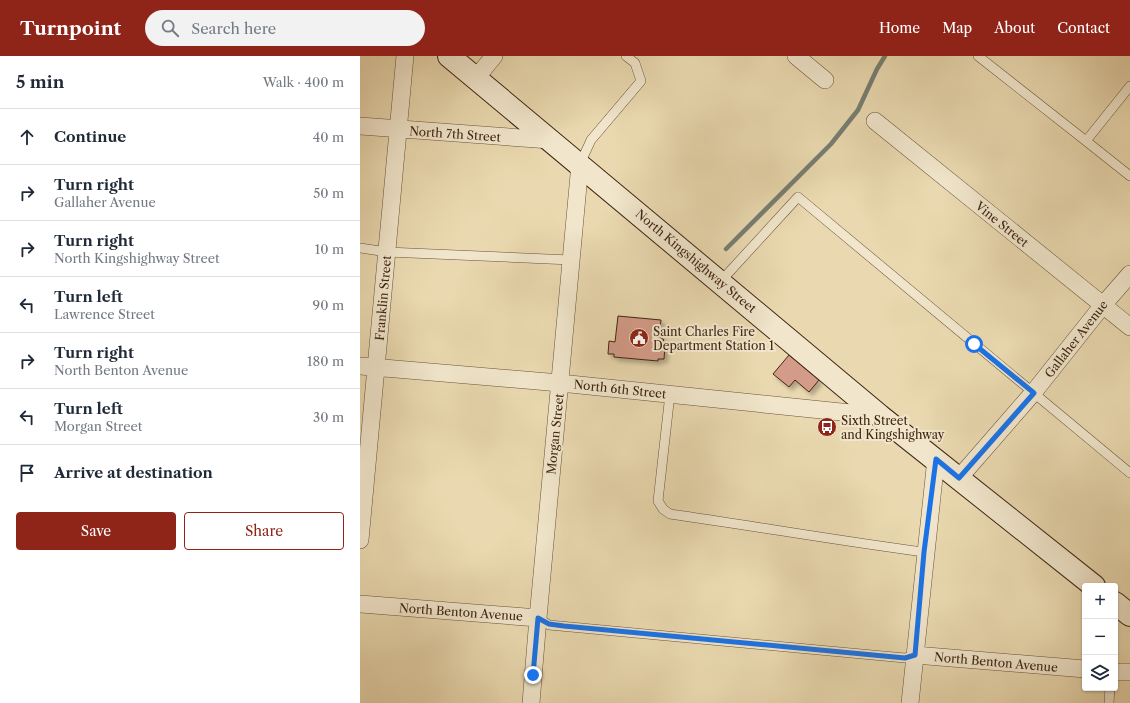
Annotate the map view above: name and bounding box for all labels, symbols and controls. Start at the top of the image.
search box [145,10,425,46]
text: Turnpoint [20,17,121,40]
icon: search [159,17,181,39]
text: Search here [191,19,276,38]
text: Home [879,19,920,37]
text: Map [942,19,972,37]
text: About [994,19,1035,37]
text: Contact [1057,19,1110,37]
text: 5 min [16,72,64,92]
text: Walk · 400 m [263,74,344,90]
street label: North 7th Street [409,123,502,145]
icon: ahead [16,126,38,148]
text: Continue [54,127,126,146]
text: 40 m [313,129,344,145]
text: Turn right [54,175,134,194]
icon: right [16,182,38,204]
text: 50 m [313,185,344,201]
text: Gallaher Avenue [54,194,156,210]
street label: Vine Street [972,197,1032,250]
street label: North Kingshighway Street [633,206,760,316]
text: Turn right [54,231,134,250]
icon: right [16,238,38,260]
text: 10 m [315,241,344,257]
text: North Kingshighway Street [54,250,220,266]
street label: Franklin Street [372,254,394,341]
text: Turn left [54,287,123,306]
icon: left [16,294,38,316]
text: 90 m [313,297,344,313]
street label: Gallaher Avenue [1041,297,1111,381]
text: Lawrence Street [54,306,155,322]
place label: Saint Charles Fire Department Station 1 [653,324,774,353]
public building icon: Saint Charles Fire Department Station 1 [628,327,650,349]
route start [965,335,983,353]
text: Turn right [54,343,134,362]
icon: right [16,350,38,372]
text: 180 m [307,353,344,369]
text: North Benton Avenue [54,362,188,378]
street label: North 6th Street [573,377,668,401]
street label: Morgan Street [543,392,567,475]
text: Turn left [54,399,123,418]
icon: left [16,406,38,428]
text: 30 m [313,409,344,425]
place label: Sixth Street and Kingshighway [841,413,945,442]
bus stop icon: Sixth Street and Kingshighway [816,416,838,438]
text: Morgan Street [54,418,142,434]
icon: arrive [16,462,38,484]
text: Arrive at destination [54,463,213,482]
button: Save [16,512,176,550]
button: Share [184,512,344,550]
map controls [1082,583,1118,691]
button: + [1082,583,1118,619]
street label: North Benton Avenue [399,600,524,624]
button: − [1082,619,1118,655]
street label: North Benton Avenue [934,649,1059,675]
button: layers [1082,655,1118,691]
route end [524,666,542,684]

